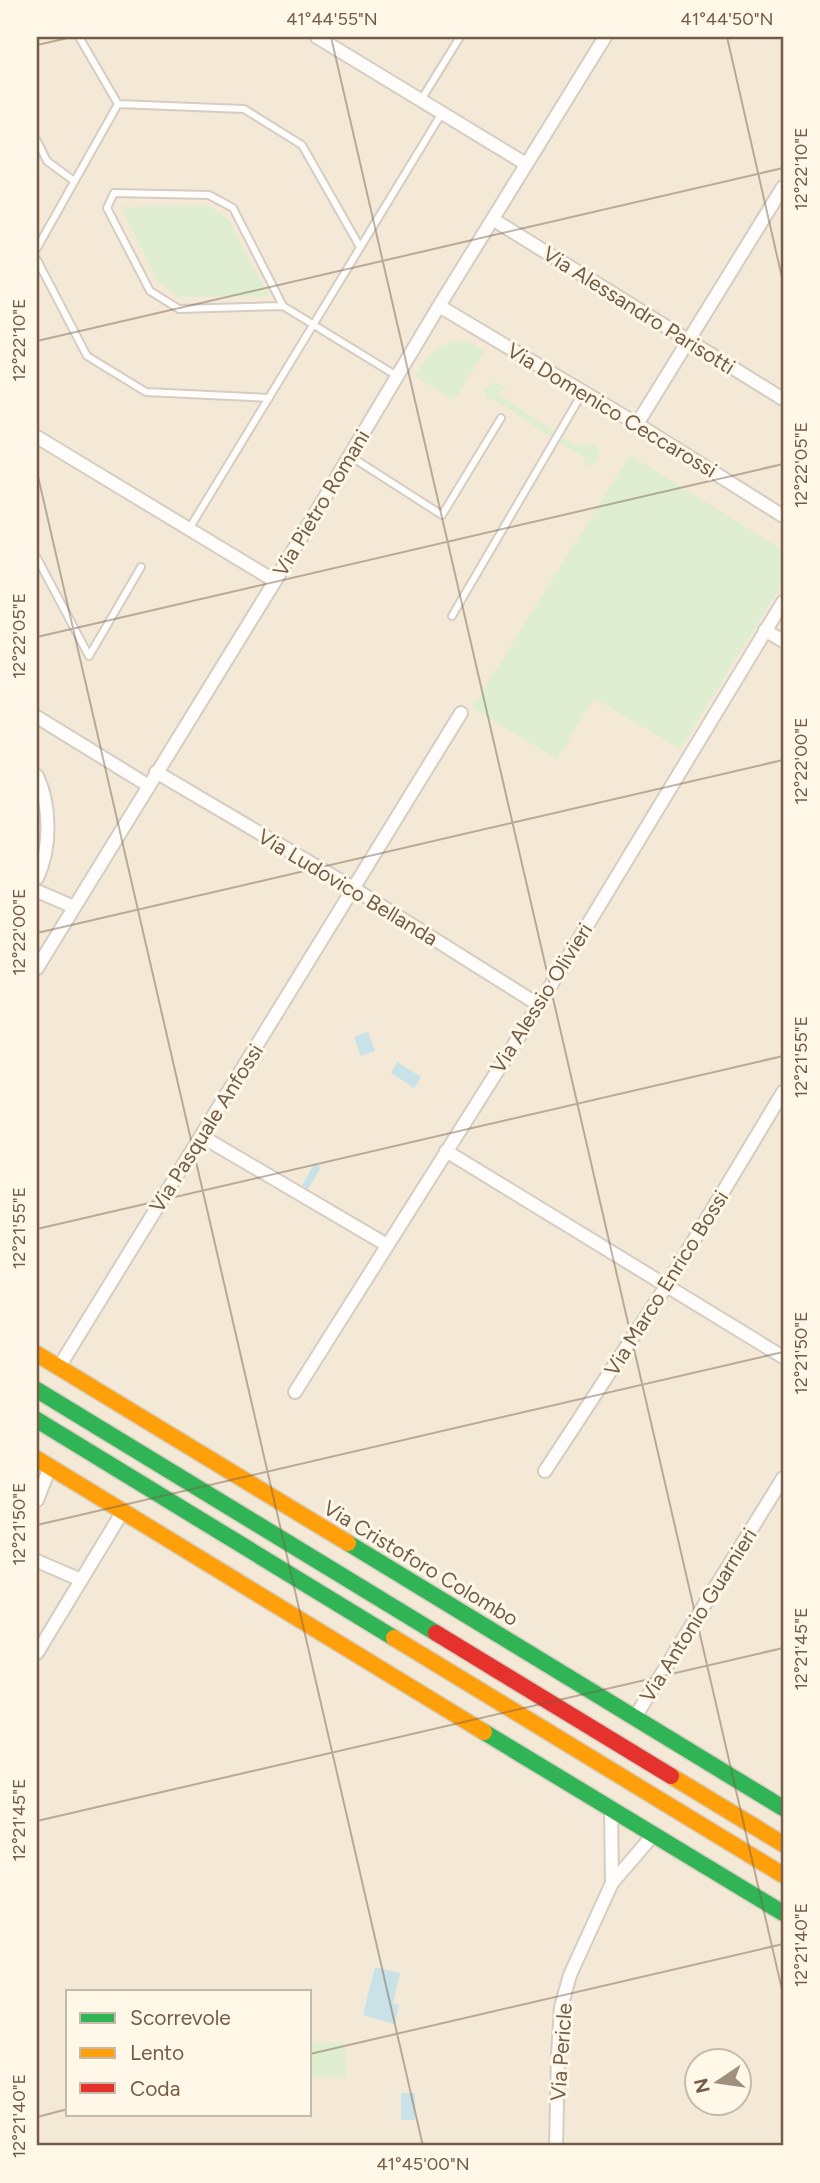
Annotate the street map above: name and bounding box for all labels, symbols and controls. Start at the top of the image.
text: 41°44'55"N [286,8,378,30]
text: 41°44'50"N [681,8,773,30]
text: 12°22'10"E [790,127,812,211]
street label: Via Alessandro Parisotti [538,241,740,379]
text: 12°22'10"E [8,298,30,382]
street label: Via Domenico Ceccarossi [503,337,721,483]
text: 12°22'05"E [790,422,812,508]
street label: Via Pietro Romani [267,425,375,581]
text: 12°22'05"E [8,593,30,679]
text: 12°22'00"E [790,717,812,805]
street label: Via Ludovico Bellanda [253,823,443,951]
text: 12°22'00"E [8,888,30,976]
street label: Via Alessio Olivieri [485,918,597,1078]
text: 12°21'55"E [790,1016,812,1098]
street label: Via Pasquale Anfossi [144,1039,268,1217]
street label: Via Marco Enrico Bossi [599,1186,733,1380]
text: 12°21'55"E [8,1187,30,1269]
text: 12°21'50"E [790,1311,812,1395]
text: 12°21'50"E [8,1482,30,1566]
street label: Via Cristoforo Colombo [319,1495,523,1631]
street label: Via Antonio Guarnieri [634,1523,762,1707]
text: 12°21'45"E [790,1607,812,1691]
text: 12°21'45"E [8,1778,30,1862]
text: 12°21'40"E [790,1903,812,1987]
legend [66,1990,312,2116]
street label: Via Pericle [545,2002,577,2102]
text: Scorrevole [130,2005,231,2030]
text: Lento [130,2040,184,2065]
north arrow [684,2046,754,2116]
text: 12°21'40"E [8,2074,30,2158]
text: Coda [130,2076,180,2101]
text: N [689,2076,715,2095]
text: 41°45'00"N [376,2153,470,2175]

